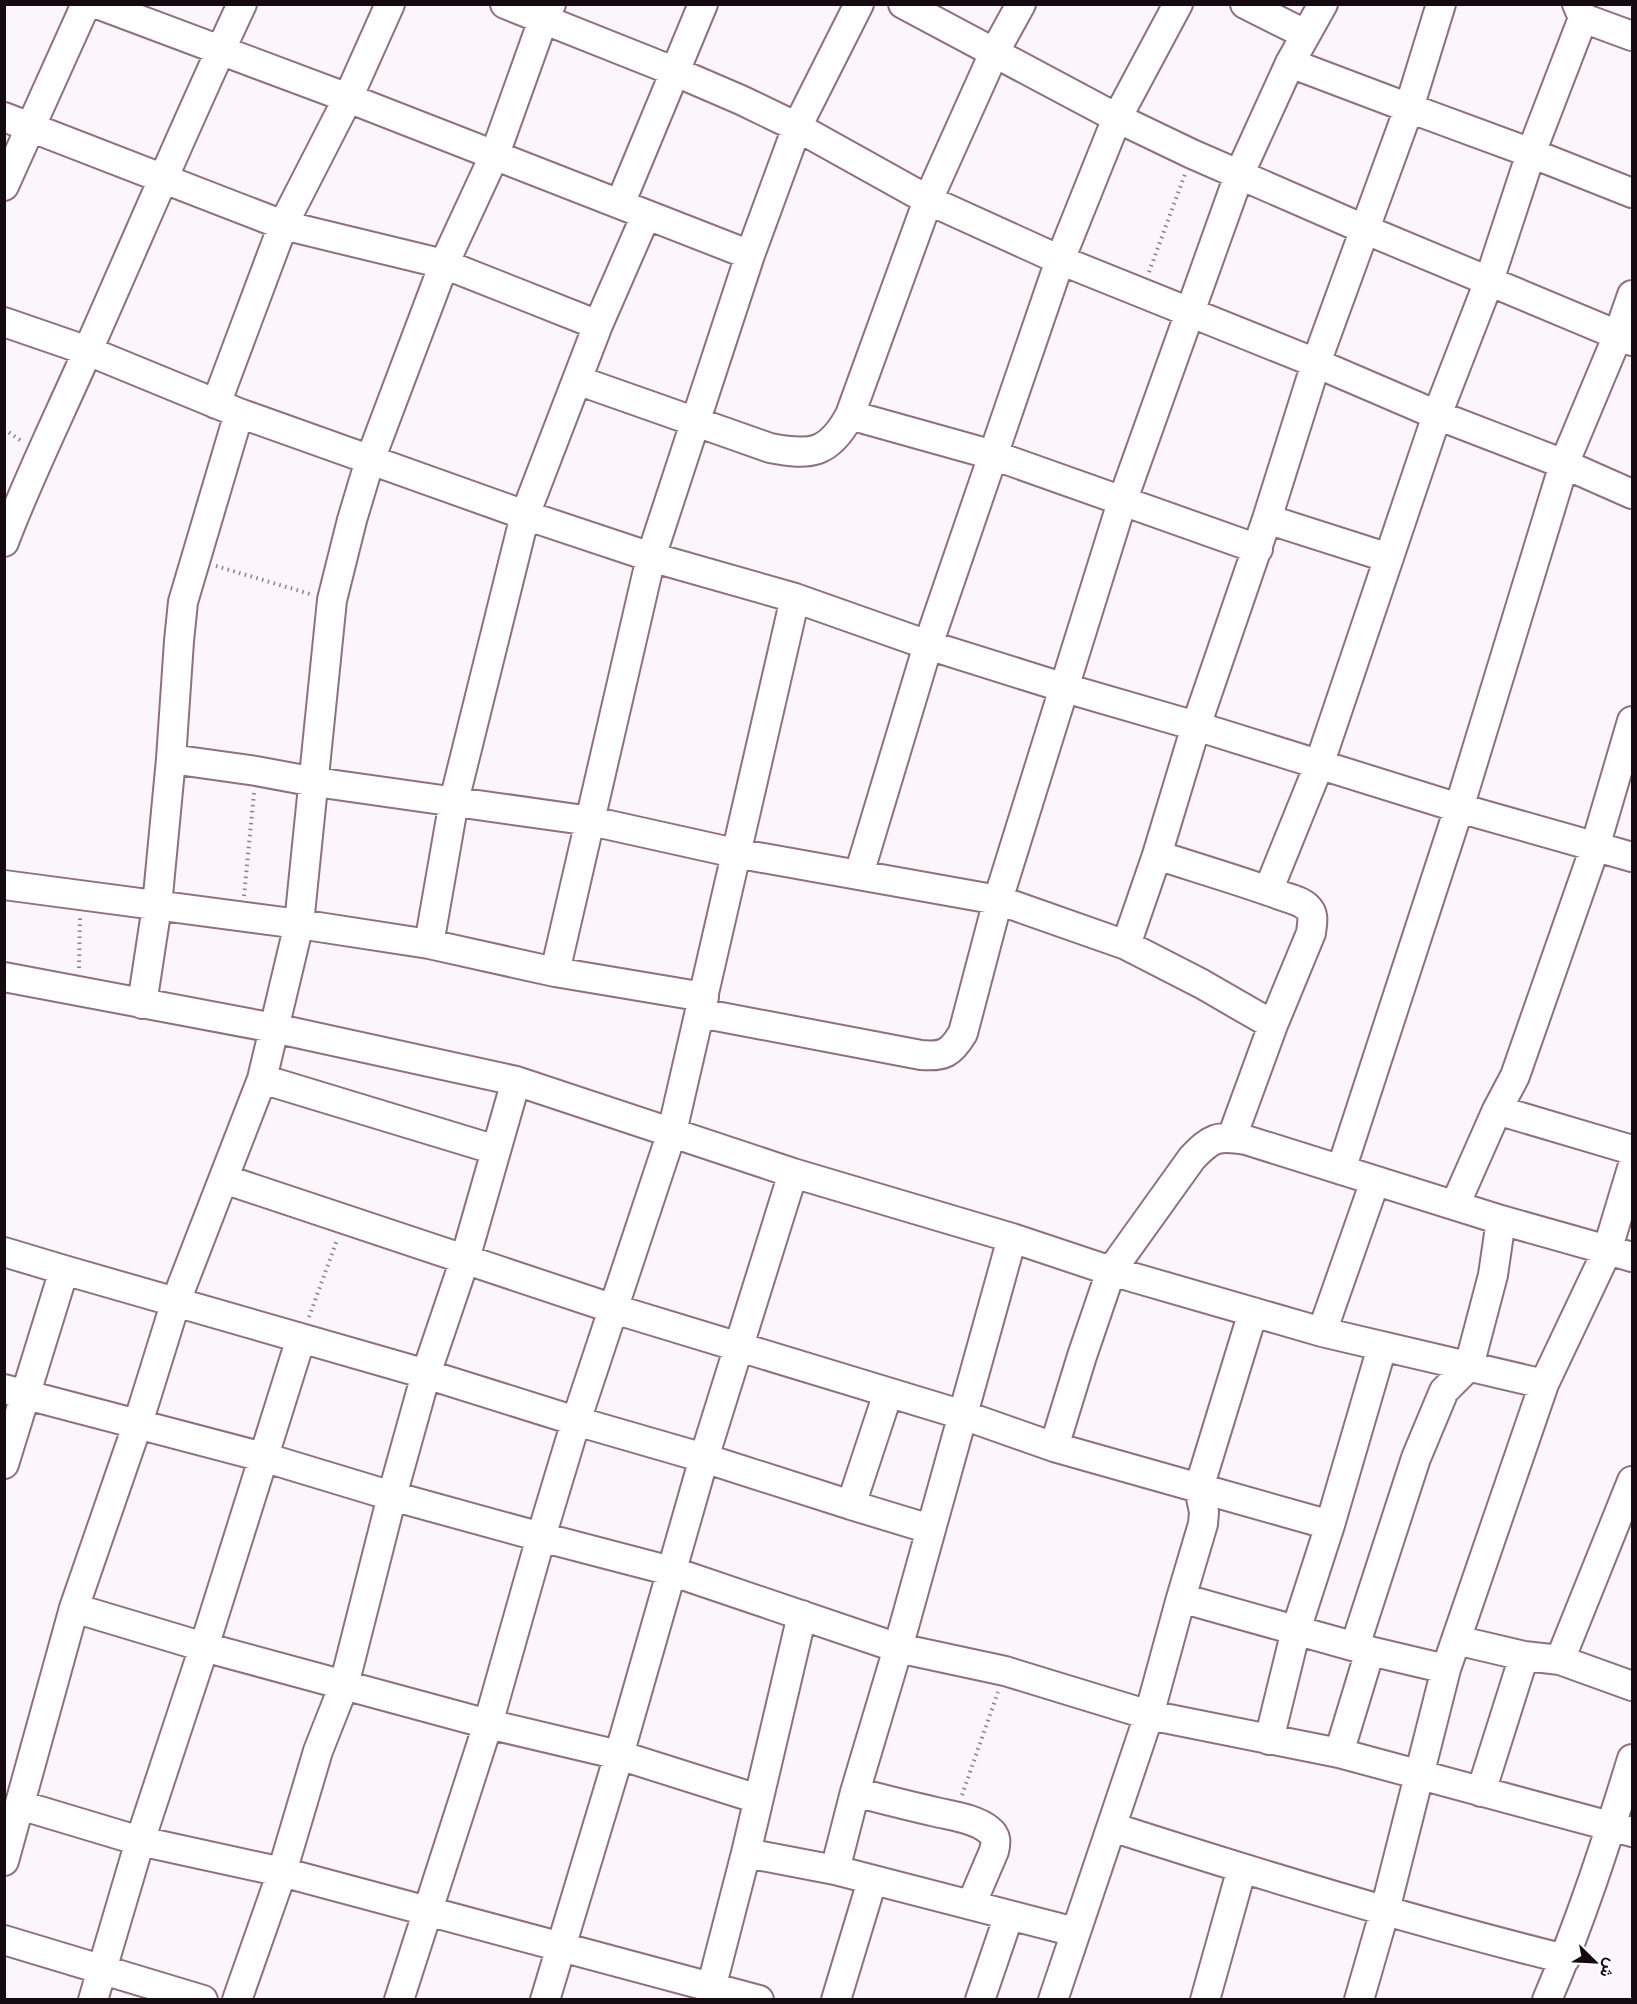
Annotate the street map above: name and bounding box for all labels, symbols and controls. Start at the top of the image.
north arrow [1565,1932,1625,1992]
text: ش [1596,1955,1621,1981]

